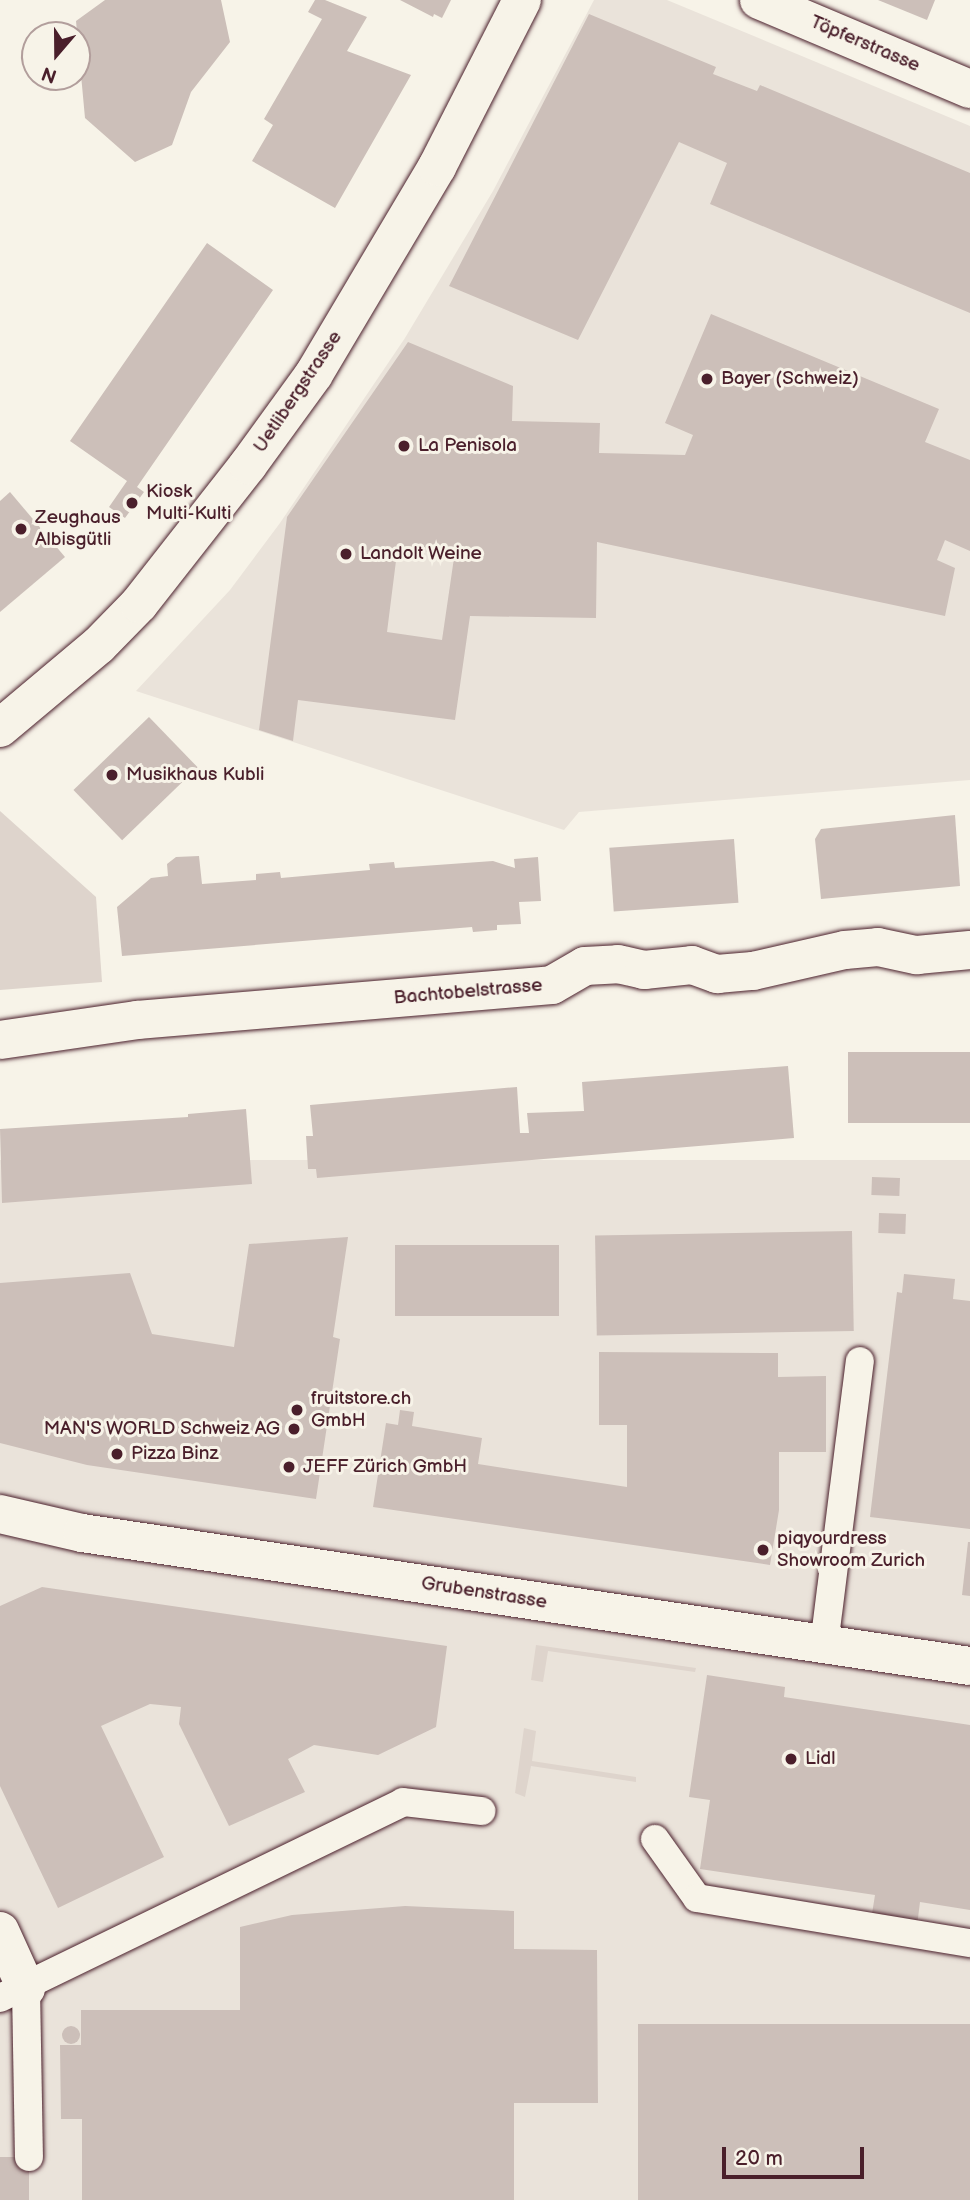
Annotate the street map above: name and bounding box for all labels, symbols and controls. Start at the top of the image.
street label: Töpferstrasse [807,11,923,77]
north arrow [21,21,91,91]
text: N [39,61,60,88]
street label: Uetlibergstrasse [249,327,347,457]
place label: Bayer (Schweiz) [721,368,859,390]
marker: Bayer (Schweiz) [699,371,715,387]
place label: La Penisola [418,435,517,457]
marker: La Penisola [396,438,412,454]
place label: Kiosk Multi-Kulti [146,481,231,525]
marker: Kiosk Multi-Kulti [124,495,140,511]
place label: Zeughaus Albisgütli [35,507,121,551]
marker: Zeughaus Albisgütli [13,521,29,537]
place label: Landolt Weine [360,543,483,565]
marker: Landolt Weine [338,546,354,562]
place label: Musikhaus Kubli [126,764,264,786]
marker: Musikhaus Kubli [104,767,120,783]
street label: Bachtobelstrasse [393,974,543,1010]
place label: fruitstore.ch GmbH [311,1388,411,1432]
marker: fruitstore.ch GmbH [289,1402,305,1418]
place label: MAN'S WORLD Schweiz AG [43,1418,280,1440]
marker: MAN'S WORLD Schweiz AG [286,1421,302,1437]
place label: Pizza Binz [131,1443,218,1465]
marker: Pizza Binz [109,1446,125,1462]
place label: JEFF Zürich GmbH [303,1456,467,1478]
marker: JEFF Zürich GmbH [281,1459,297,1475]
place label: piqyourdress Showroom Zurich [777,1528,925,1572]
marker: piqyourdress Showroom Zurich [755,1542,771,1558]
street label: Grubenstrasse [420,1572,548,1614]
place label: Lidl [805,1748,835,1770]
marker: Lidl [783,1751,799,1767]
scale bar [725,2134,867,2178]
text: 20 m [735,2146,783,2171]

